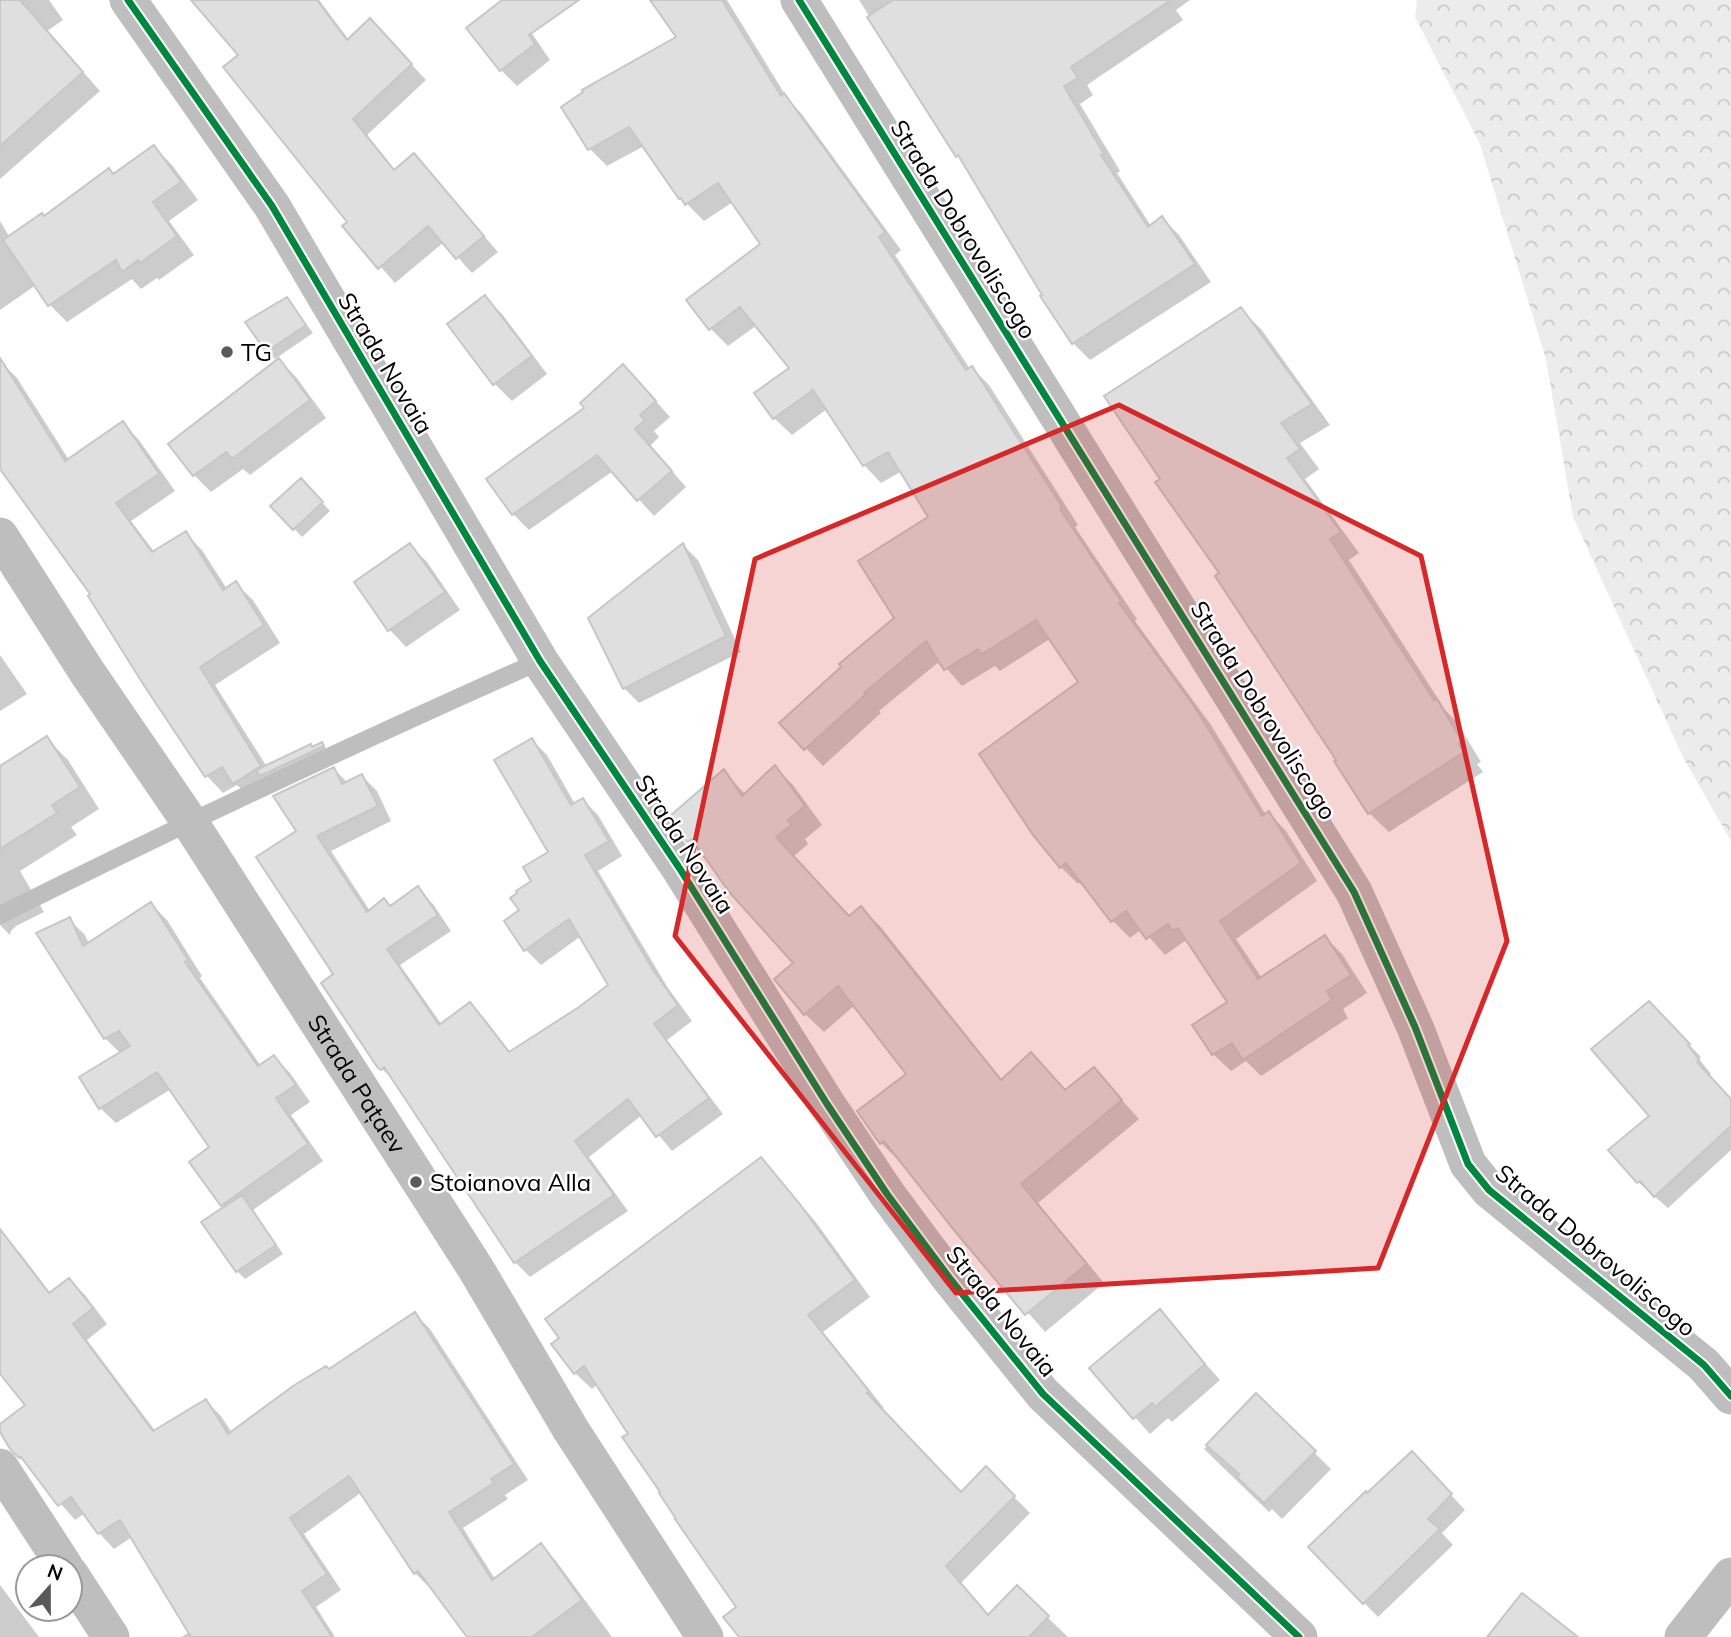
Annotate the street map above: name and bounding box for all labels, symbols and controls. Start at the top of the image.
street label: Strada Dobrovoliscogo [884,114,1044,344]
street label: Strada Novaia [332,287,440,439]
place label: TG [241,337,272,367]
marker: TG [219,344,235,360]
street label: Strada Dobrovoliscogo [1184,595,1344,825]
street label: Strada Novaia [629,769,741,919]
street label: Strada Pațaev [302,1009,413,1159]
street label: Strada Dobrovoliscogo [1490,1157,1702,1343]
place label: Stoianova Alla [430,1167,591,1197]
marker: Stoianova Alla [408,1174,424,1190]
street label: Strada Novaia [940,1239,1064,1383]
north arrow [14,1553,84,1623]
text: N [44,1558,66,1586]

